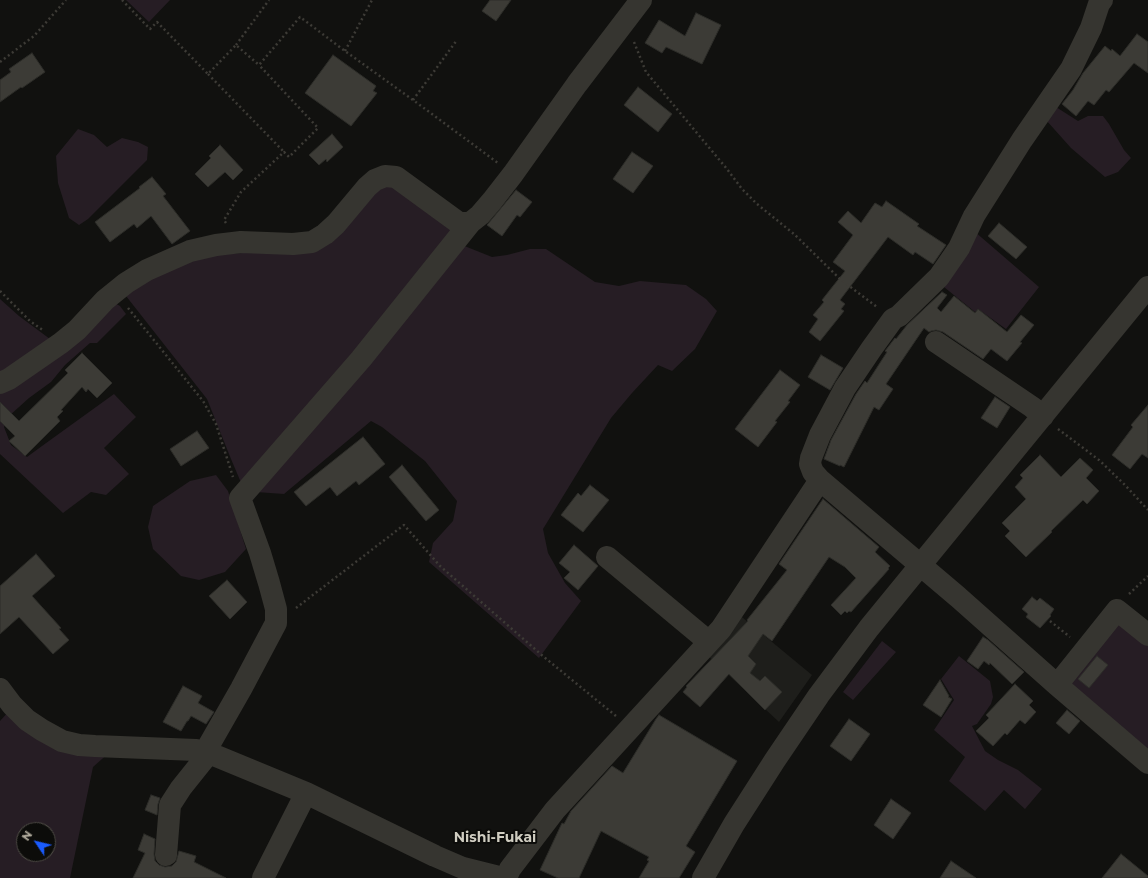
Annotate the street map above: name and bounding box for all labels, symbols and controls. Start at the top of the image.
north arrow [16,822,56,862]
text: N [19,828,35,843]
district label: Nishi-Fukai [454,830,536,846]

